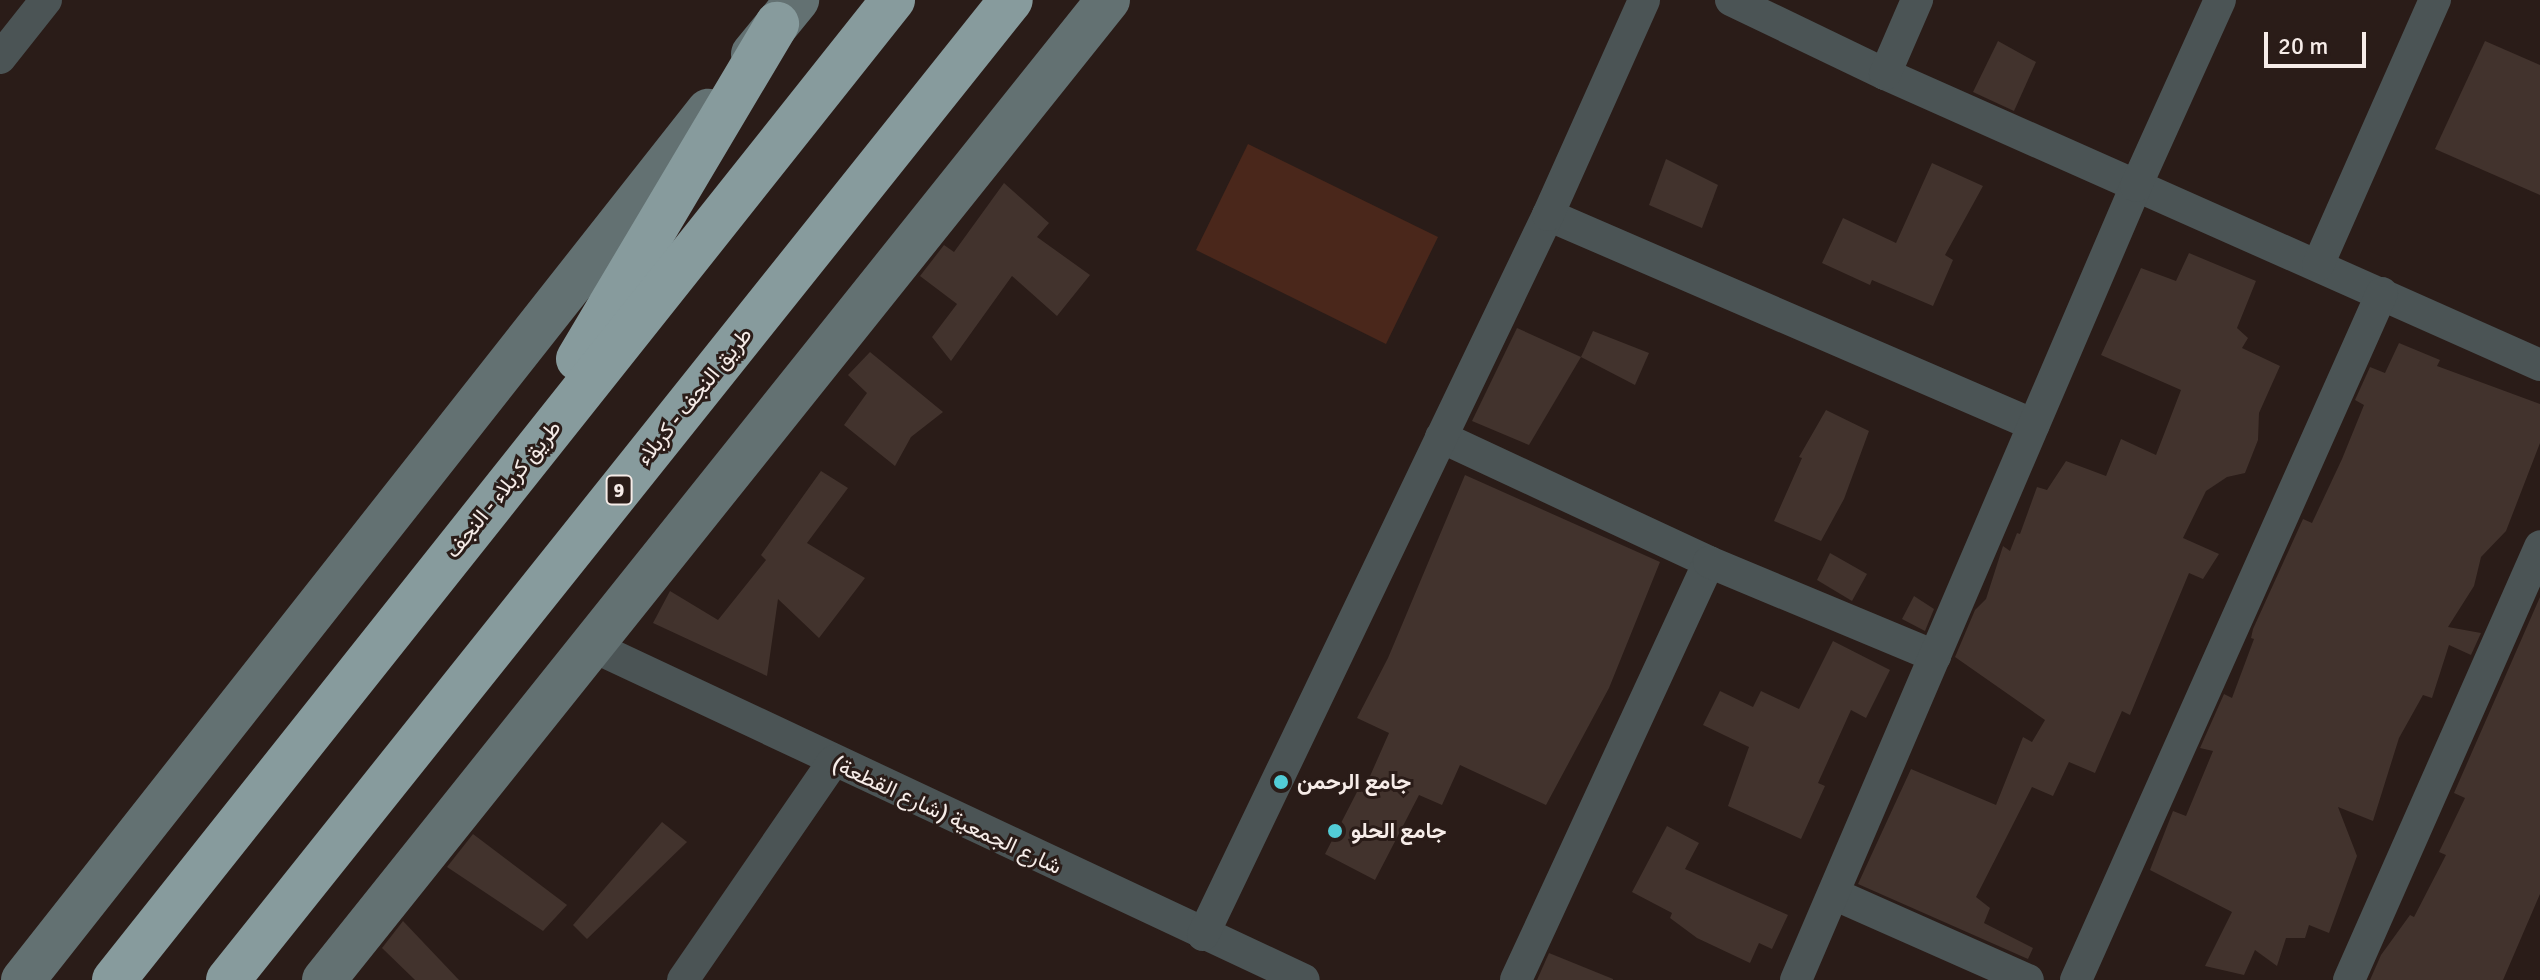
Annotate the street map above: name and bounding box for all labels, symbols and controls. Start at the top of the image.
scale bar [2268,16,2370,66]
text: 20 m [2278,31,2328,61]
street label: طريق النجف - کربلاء [630,322,758,470]
street label: طريق کربلاء - النجف [439,415,567,563]
road number: 9 [605,474,633,506]
street label: شارع الجمعية (شارع القطعة) [828,750,1066,880]
place label: جامع الرحمن [1297,769,1411,795]
marker: جامع الرحمن [1272,773,1290,791]
place label: جامع الحلو [1351,818,1446,844]
marker: جامع الحلو [1326,822,1344,840]

